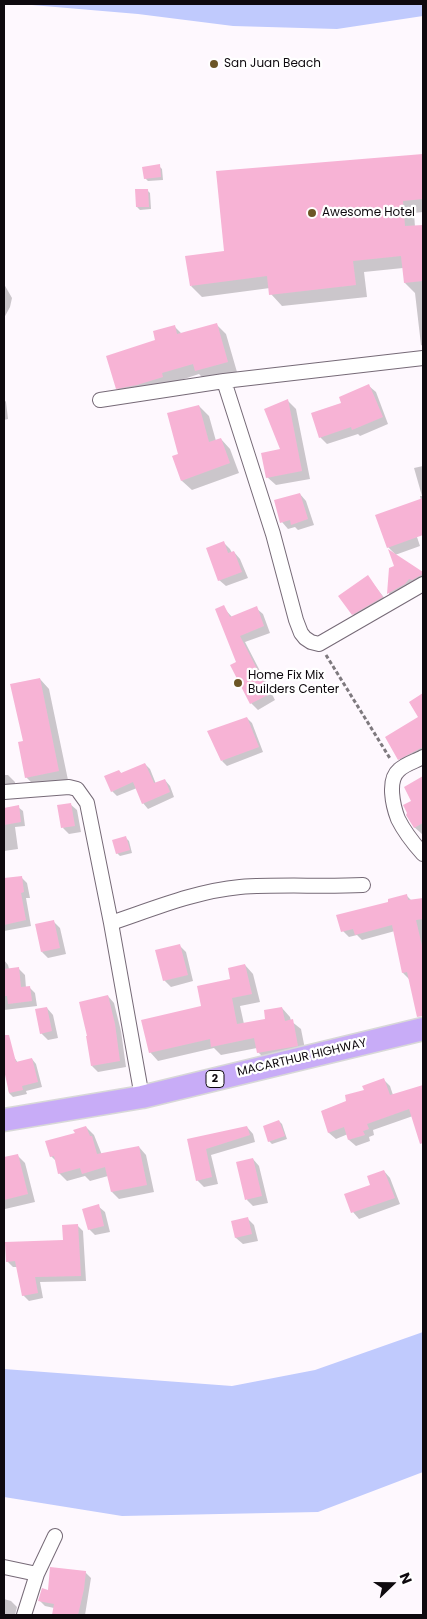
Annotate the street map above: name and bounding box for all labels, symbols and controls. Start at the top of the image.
place label: San Juan Beach [224,57,321,71]
marker: San Juan Beach [208,58,220,70]
place label: Awesome Hotel [322,206,415,220]
marker: Awesome Hotel [306,207,318,219]
place label: Home Fix Mix Builders Center [248,669,339,697]
marker: Home Fix Mix Builders Center [232,677,244,689]
street label: MACARTHUR HIGHWAY [236,1036,368,1080]
road number: 2 [206,1070,224,1088]
north arrow [367,1559,417,1609]
text: N [395,1570,417,1587]

